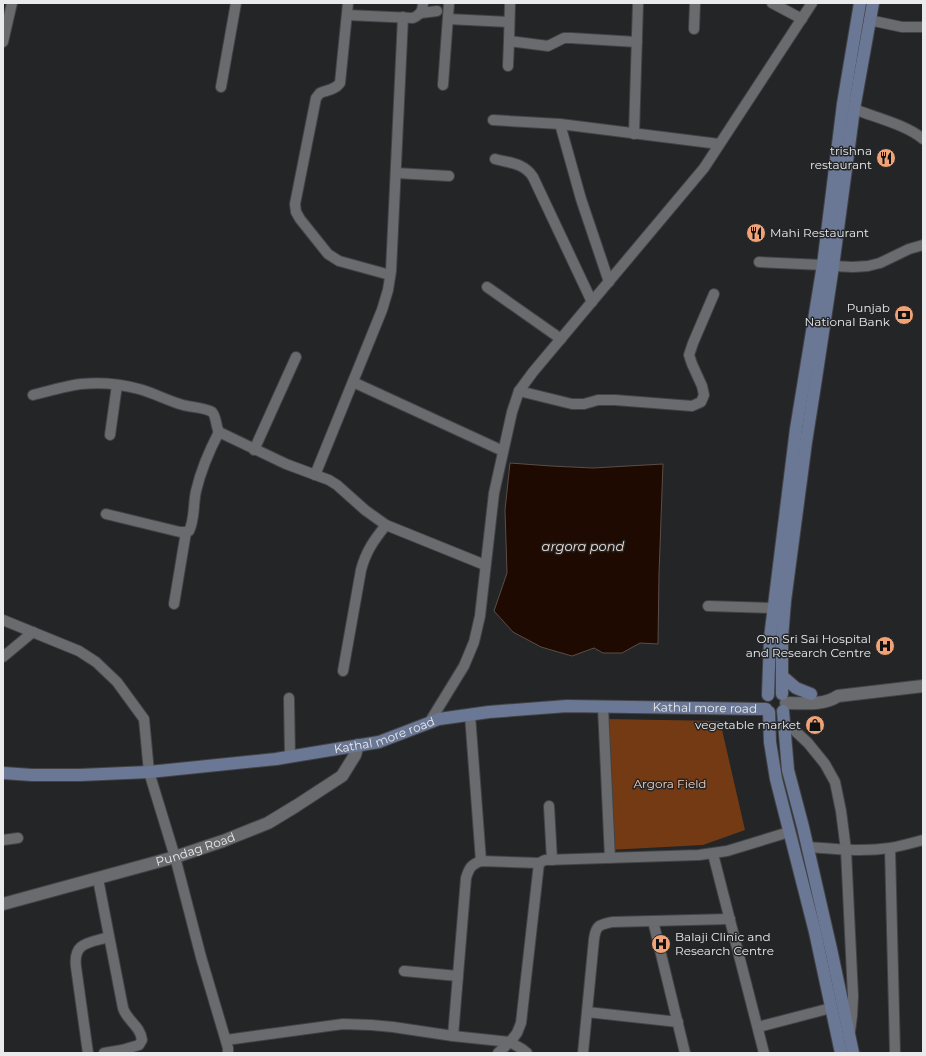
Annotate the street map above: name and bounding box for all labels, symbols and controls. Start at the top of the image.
place label: trishna restaurant [810,143,872,172]
restaurant icon: trishna restaurant [875,147,897,169]
restaurant icon: Mahi Restaurant [745,222,767,244]
place label: Mahi Restaurant [770,225,869,240]
place label: Punjab National Bank [805,300,891,329]
bank icon: Punjab National Bank [893,304,915,326]
water label: argora pond [542,538,625,554]
place label: Om Sri Sai Hospital and Research Centre [746,631,871,660]
hospital icon: Om Sri Sai Hospital and Research Centre [874,635,896,657]
street label: Kathal more road [652,699,757,716]
street label: Kathal more road [333,713,437,756]
shop icon: vegetable market [804,714,826,736]
place label: vegetable market [695,717,801,732]
park label: Argora Field [634,776,707,791]
street label: Pundag Road [154,829,237,869]
place label: Balaji Clinic and Research Centre [675,929,774,958]
hospital icon: Balaji Clinic and Research Centre [650,933,672,955]

